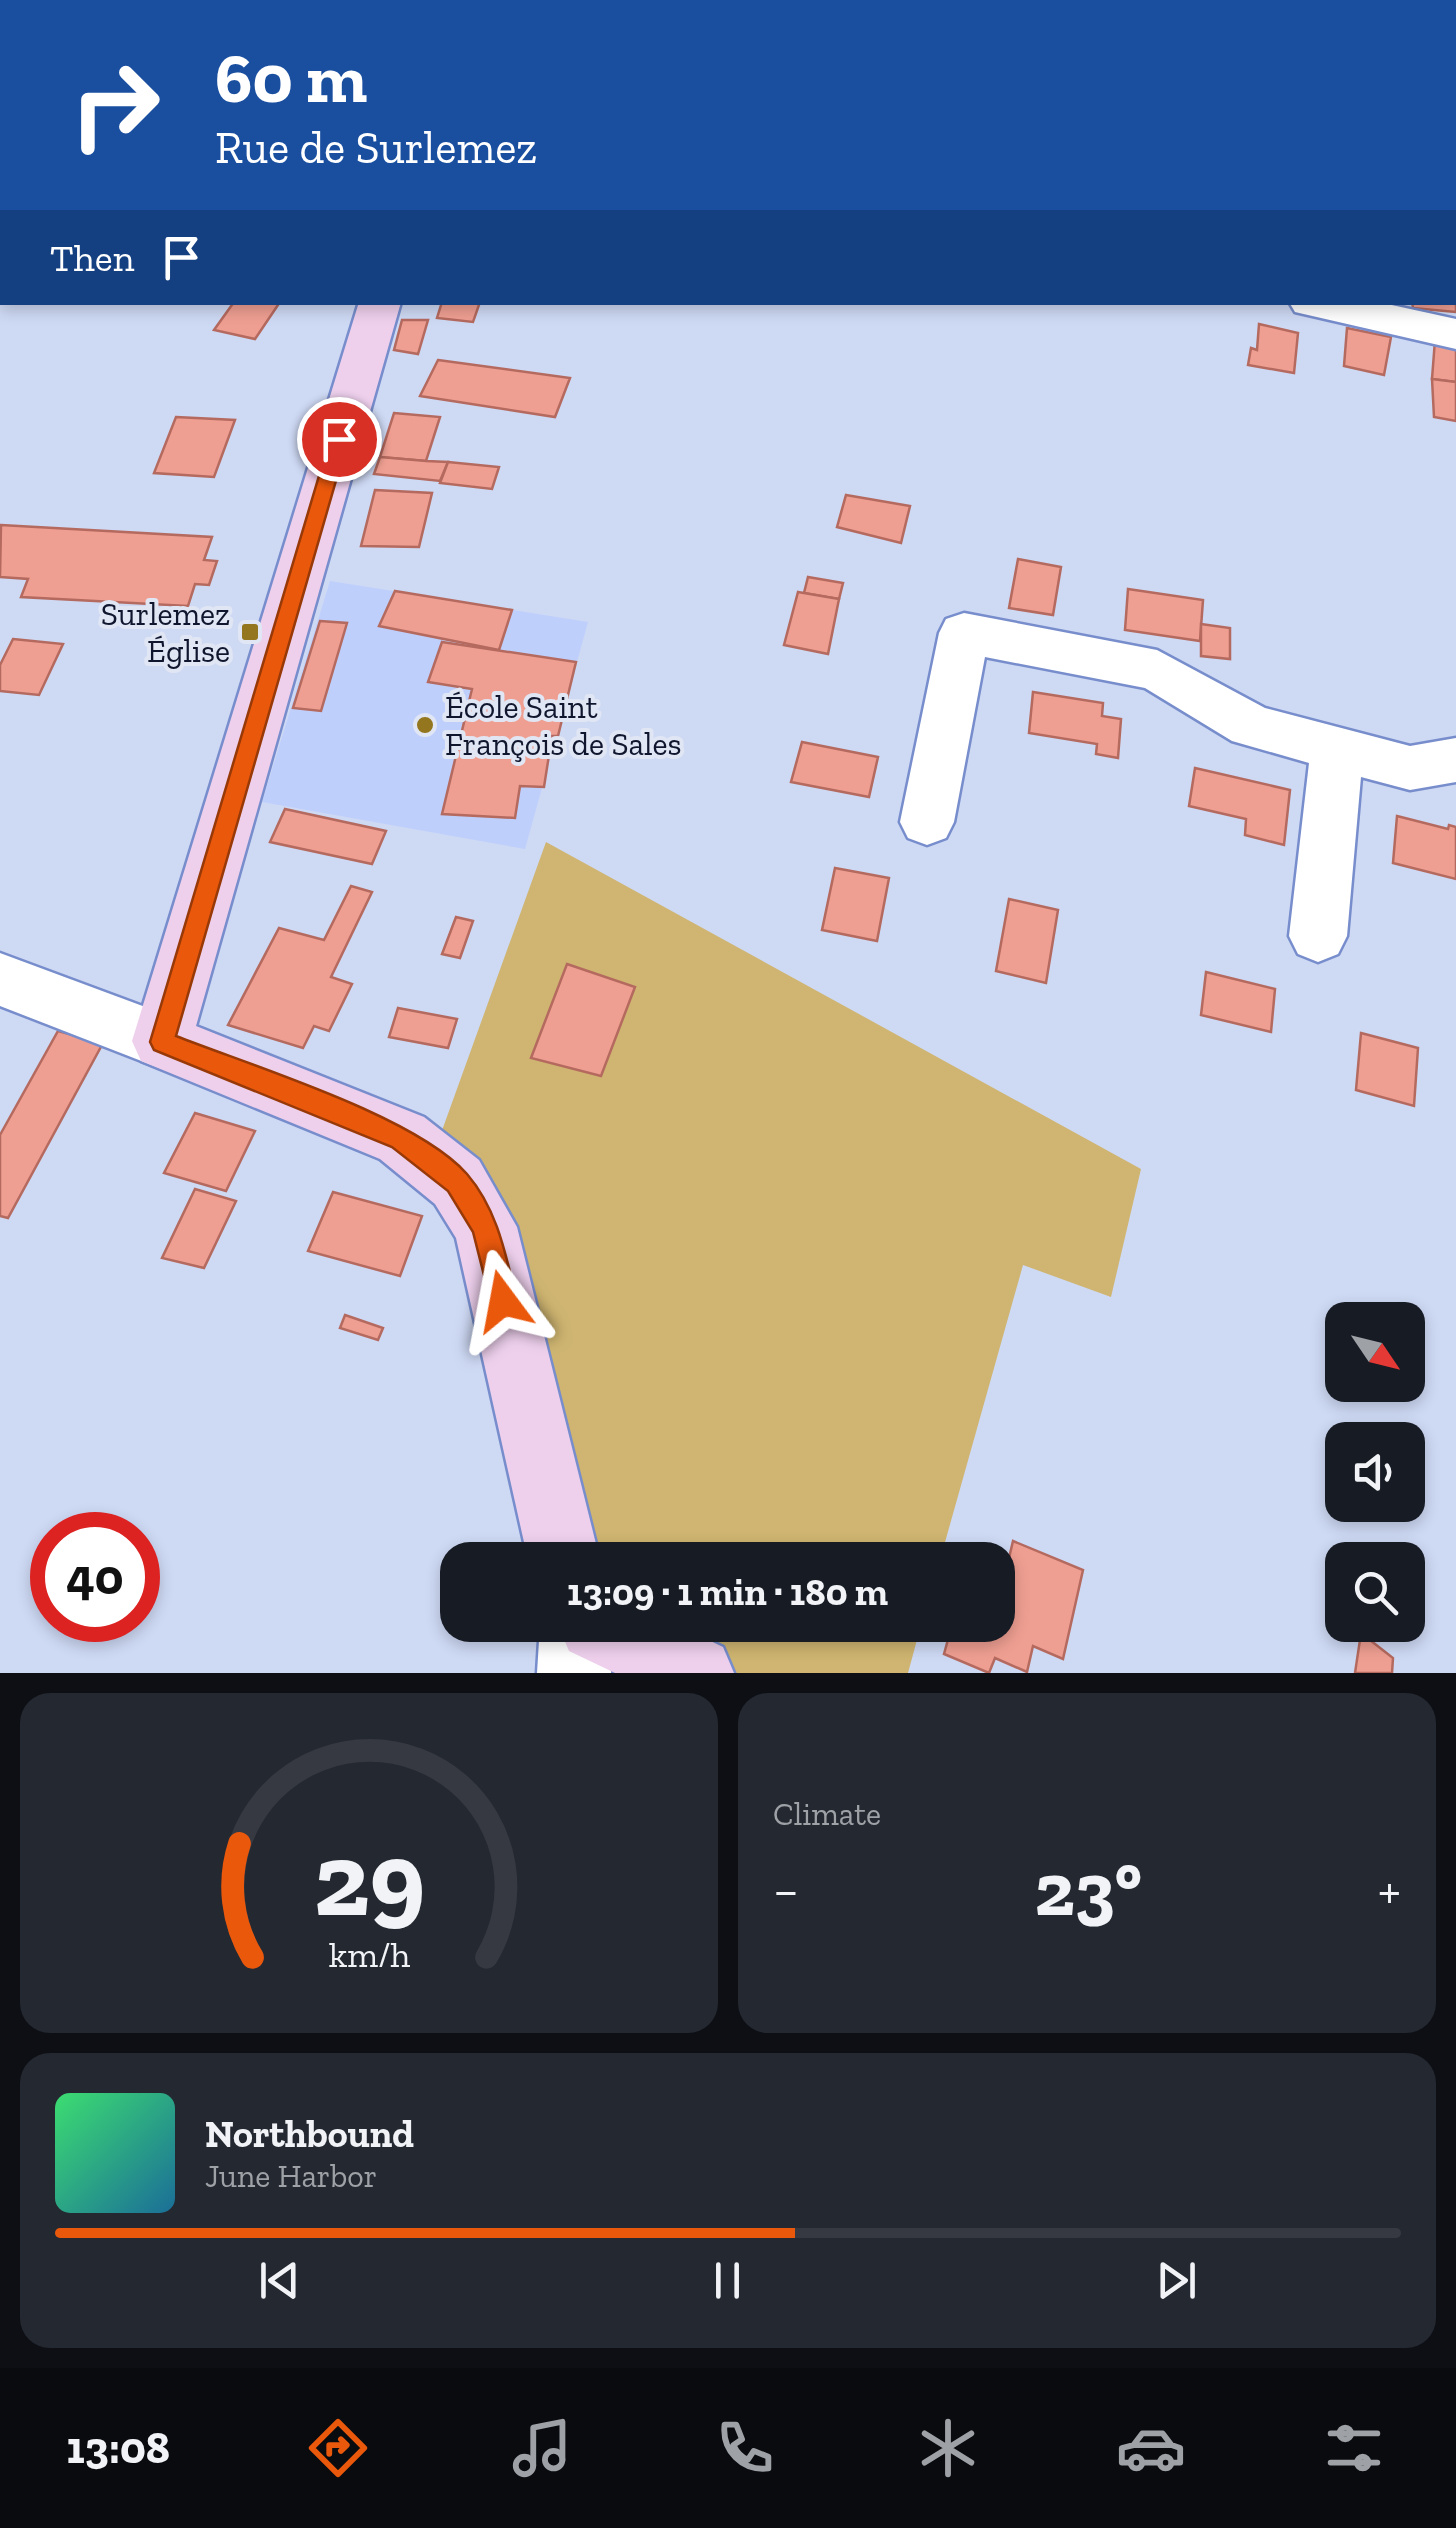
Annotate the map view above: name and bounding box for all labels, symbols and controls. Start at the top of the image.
text: 60 m [215,36,367,120]
icon: right [50,40,180,170]
text: Rue de Surlemez [215,121,537,175]
icon: arrive [154,230,209,285]
text: Then [50,235,134,281]
pin [297,397,382,482]
icon: arrive [312,412,367,467]
place label: Surlemez Église [101,595,230,670]
marker: Surlemez Église [239,621,261,643]
place label: École Saint François de Sales [445,688,681,763]
marker: École Saint François de Sales [414,714,436,736]
position arrow [451,1249,555,1353]
north arrow [1325,1302,1425,1402]
map controls [1325,1302,1425,1642]
button: sound [1325,1422,1425,1522]
speed limit sign: 40 [30,1512,160,1642]
button: search [1325,1542,1425,1642]
text: 13:09 · 1 min · 180 m [567,1569,888,1615]
text: Climate [773,1795,881,1833]
text: 29 [313,1817,425,1942]
text: 23° [1035,1844,1142,1934]
text: − [773,1857,799,1923]
text: + [1378,1857,1401,1923]
text: km/h [328,1933,410,1976]
text: Northbound [205,2111,414,2157]
text: June Harbor [205,2157,377,2195]
icon: previous [252,2253,307,2308]
icon: pause [700,2253,755,2308]
icon: next [1149,2253,1204,2308]
icon: directions [303,2413,373,2483]
icon: music [507,2413,577,2483]
icon: phone [710,2413,780,2483]
icon: climate [913,2413,983,2483]
icon: car [1116,2413,1186,2483]
icon: filters [1319,2413,1389,2483]
text: 13:08 [67,2421,170,2475]

